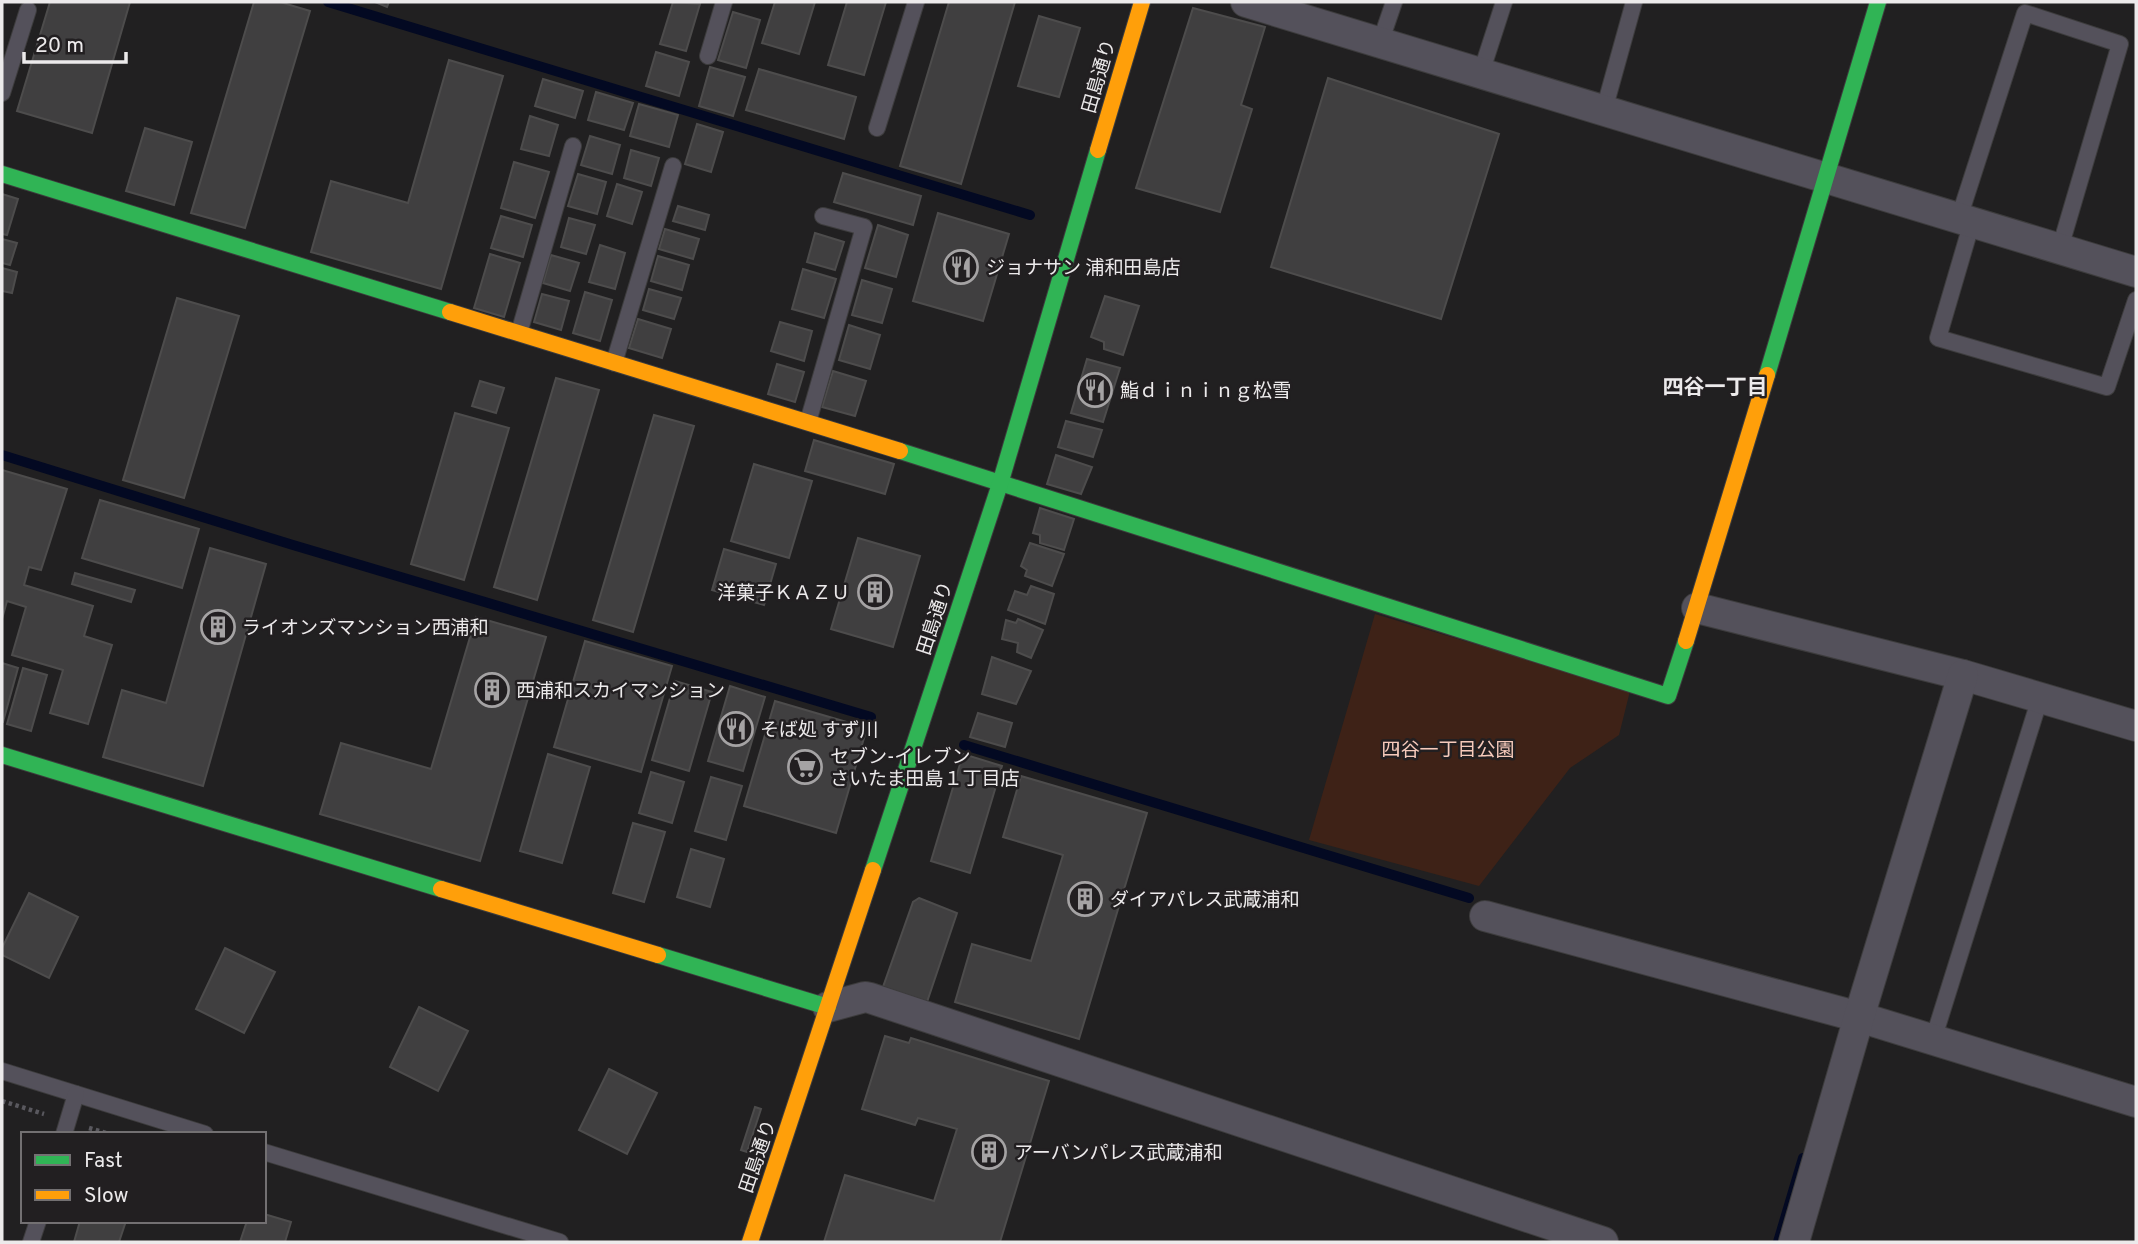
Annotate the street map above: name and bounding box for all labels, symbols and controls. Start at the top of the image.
scale bar [24,21,126,65]
text: 20 m [35,33,84,60]
street label: 田島通り [1078,37,1122,116]
restaurant icon: ジョナサン 浦和田島店 [942,248,980,286]
place label: ジョナサン 浦和田島店 [986,257,1180,281]
restaurant icon: 鮨ｄｉｎｉｎｇ松雪 [1076,371,1114,409]
district label: 四谷一丁目 [1663,375,1768,402]
place label: 鮨ｄｉｎｉｎｇ松雪 [1120,380,1291,404]
building icon: 洋菓子ＫＡＺＵ [856,573,894,611]
street label: 田島通り [913,579,959,658]
place label: 洋菓子ＫＡＺＵ [717,582,850,606]
building icon: ライオンズマンション西浦和 [199,608,237,646]
place label: ライオンズマンション西浦和 [242,617,489,641]
building icon: 西浦和スカイマンション [473,671,511,709]
place label: 西浦和スカイマンション [516,680,725,704]
restaurant icon: そば処 すず川 [717,710,755,748]
place label: そば処 すず川 [760,719,878,743]
park label: 四谷一丁目公園 [1381,739,1515,763]
place label: セブン-イレブン さいたま田島１丁目店 [830,746,1019,792]
supermarket icon: セブン-イレブン さいたま田島１丁目店 [786,748,824,786]
building icon: ダイアパレス武蔵浦和 [1066,880,1104,918]
place label: ダイアパレス武蔵浦和 [1110,889,1300,913]
street label: 田島通り [735,1117,783,1196]
legend [21,1132,266,1223]
building icon: アーバンパレス武蔵浦和 [970,1133,1008,1171]
place label: アーバンパレス武蔵浦和 [1014,1142,1223,1166]
text: Fast [84,1148,123,1175]
text: Slow [84,1183,129,1210]

